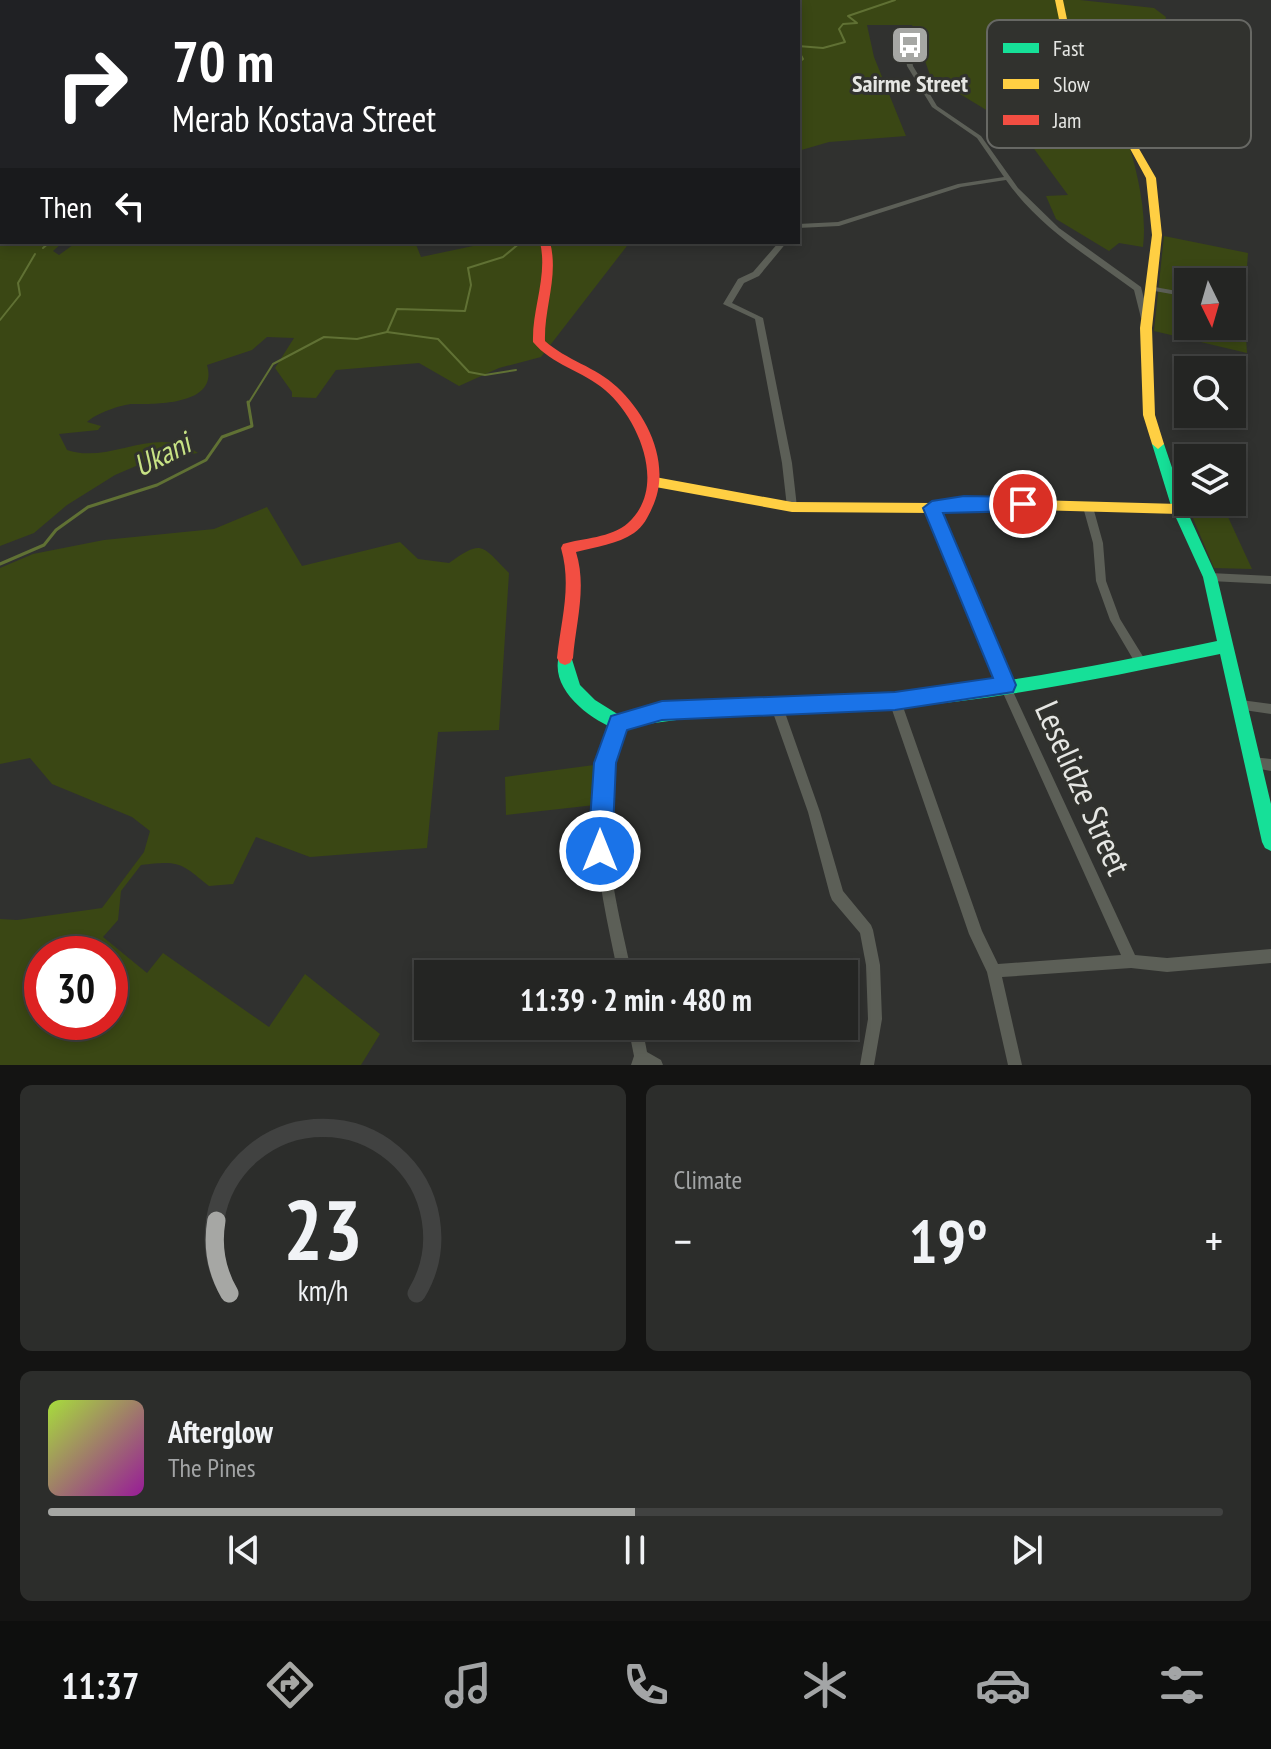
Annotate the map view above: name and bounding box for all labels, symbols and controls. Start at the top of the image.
legend [987,20,1251,148]
bus stop icon: Sairme Street [889,24,931,66]
text: 70 m [172,25,274,97]
icon: right [40,32,144,136]
text: Fast [1053,34,1084,62]
place label: Sairme Street [852,68,968,99]
text: Slow [1053,70,1090,98]
text: Merab Kostava Street [172,95,436,142]
text: Jam [1052,106,1081,134]
icon: left [108,184,152,228]
text: Then [40,187,92,226]
north arrow [1174,268,1246,340]
map controls [1174,268,1246,516]
button: search [1174,356,1246,428]
water label: Ukani [126,421,200,484]
button: layers [1174,444,1246,516]
pin [989,470,1057,538]
icon: arrive [1001,482,1045,526]
street label: Leselidze Street [1026,694,1142,882]
position arrow [558,809,642,893]
speed limit sign: 30 [24,936,128,1040]
text: 11:39 · 2 min · 480 m [520,980,752,1019]
text: Climate [674,1163,742,1196]
text: 23 [283,1175,363,1283]
text: 19° [909,1202,988,1280]
text: − [674,1212,692,1269]
text: + [1205,1212,1223,1269]
text: km/h [297,1272,348,1309]
text: Afterglow [168,1412,273,1451]
text: The Pines [168,1451,256,1484]
icon: previous [222,1528,266,1572]
icon: pause [613,1528,657,1572]
icon: next [1005,1528,1049,1572]
icon: directions [262,1657,318,1713]
icon: music [440,1657,496,1713]
icon: phone [618,1657,674,1713]
icon: climate [797,1657,853,1713]
icon: car [975,1657,1031,1713]
icon: filters [1154,1657,1210,1713]
text: 11:37 [61,1662,139,1709]

